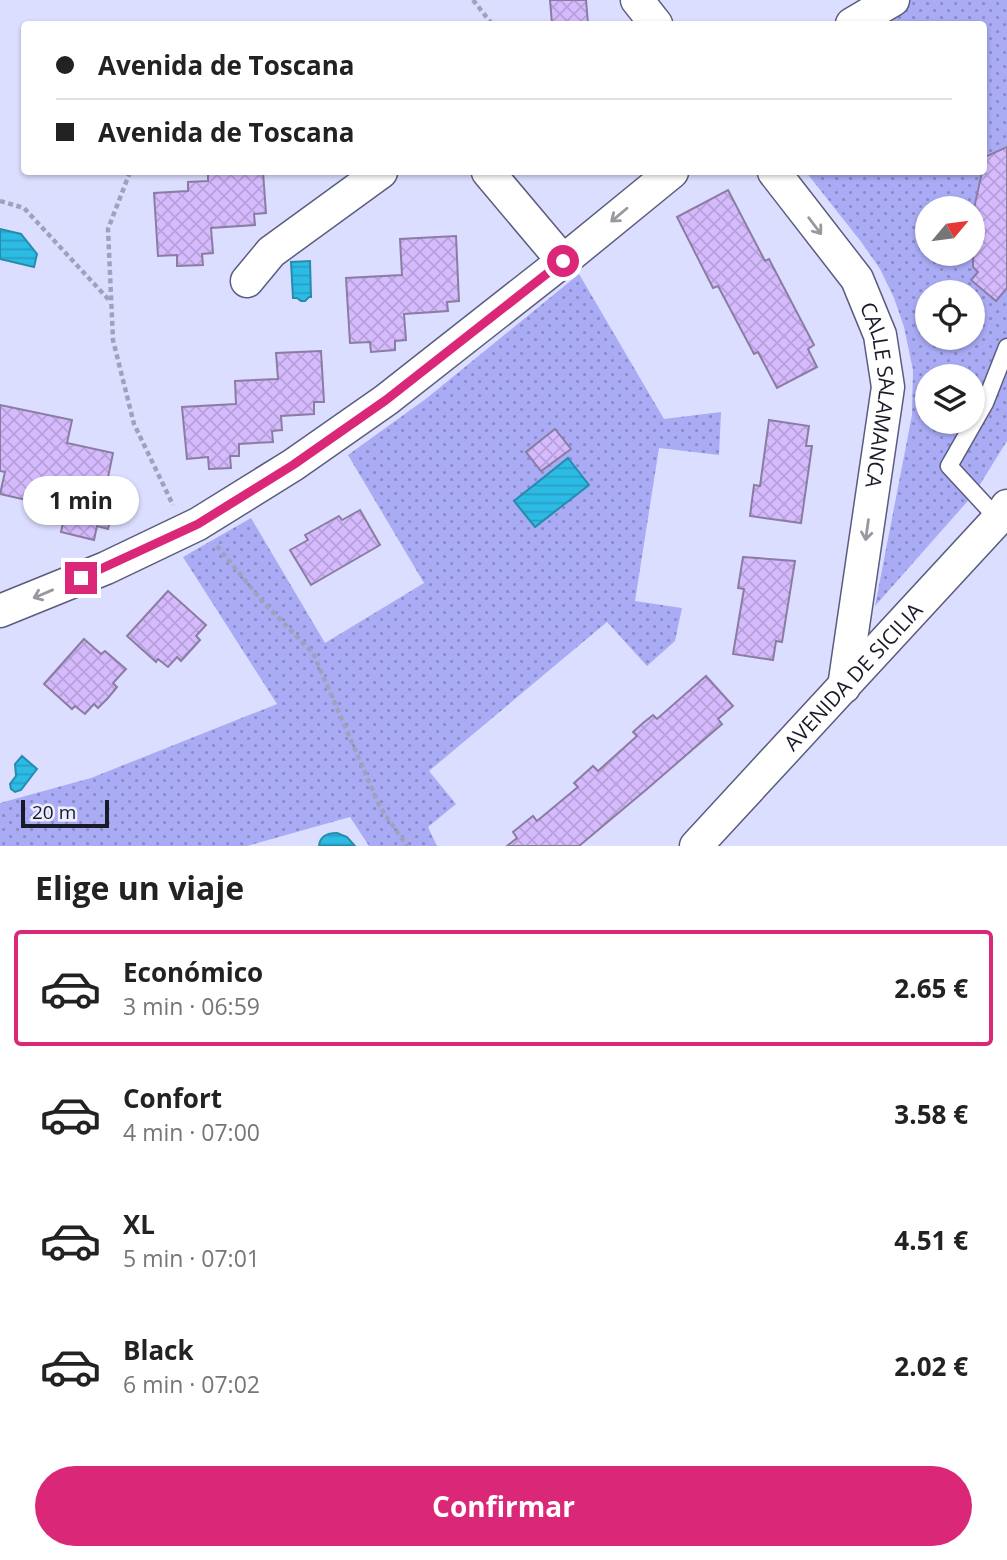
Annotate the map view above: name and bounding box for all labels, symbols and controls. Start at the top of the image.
text: Avenida de Toscana [98,47,355,83]
text: Avenida de Toscana [98,114,355,150]
north arrow [915,196,985,266]
map controls [915,196,985,434]
one-way arrow [611,207,629,223]
one-way arrow [808,216,823,234]
route start [547,245,579,277]
button: locate [915,280,985,350]
street label: CALLE SALAMANCA [854,298,902,491]
button: layers [915,364,985,434]
callout: 1 min [23,476,139,526]
text: 1 min [49,484,113,516]
one-way arrow [861,518,874,541]
route end [65,562,97,594]
one-way arrow [33,588,55,601]
street label: AVENIDA DE SICILIA [777,596,929,756]
scale bar [21,797,108,829]
text: 20 m [32,799,76,825]
text: Elige un viaje [35,866,244,909]
text: Económico [123,954,263,990]
icon: car [39,957,102,1020]
text: 2.65 € [894,970,968,1006]
text: 3 min · 06:59 [123,990,260,1022]
text: Confort [123,1080,222,1116]
icon: car [39,1083,102,1146]
text: 3.58 € [894,1096,968,1132]
text: 4 min · 07:00 [123,1116,260,1148]
text: XL [123,1206,155,1242]
icon: car [39,1209,102,1272]
text: 4.51 € [894,1222,968,1258]
text: 5 min · 07:01 [123,1242,260,1274]
text: Black [123,1332,194,1368]
icon: car [39,1335,102,1398]
text: 2.02 € [894,1348,968,1384]
text: 6 min · 07:02 [123,1368,260,1400]
button: Confirmar [35,1466,972,1546]

